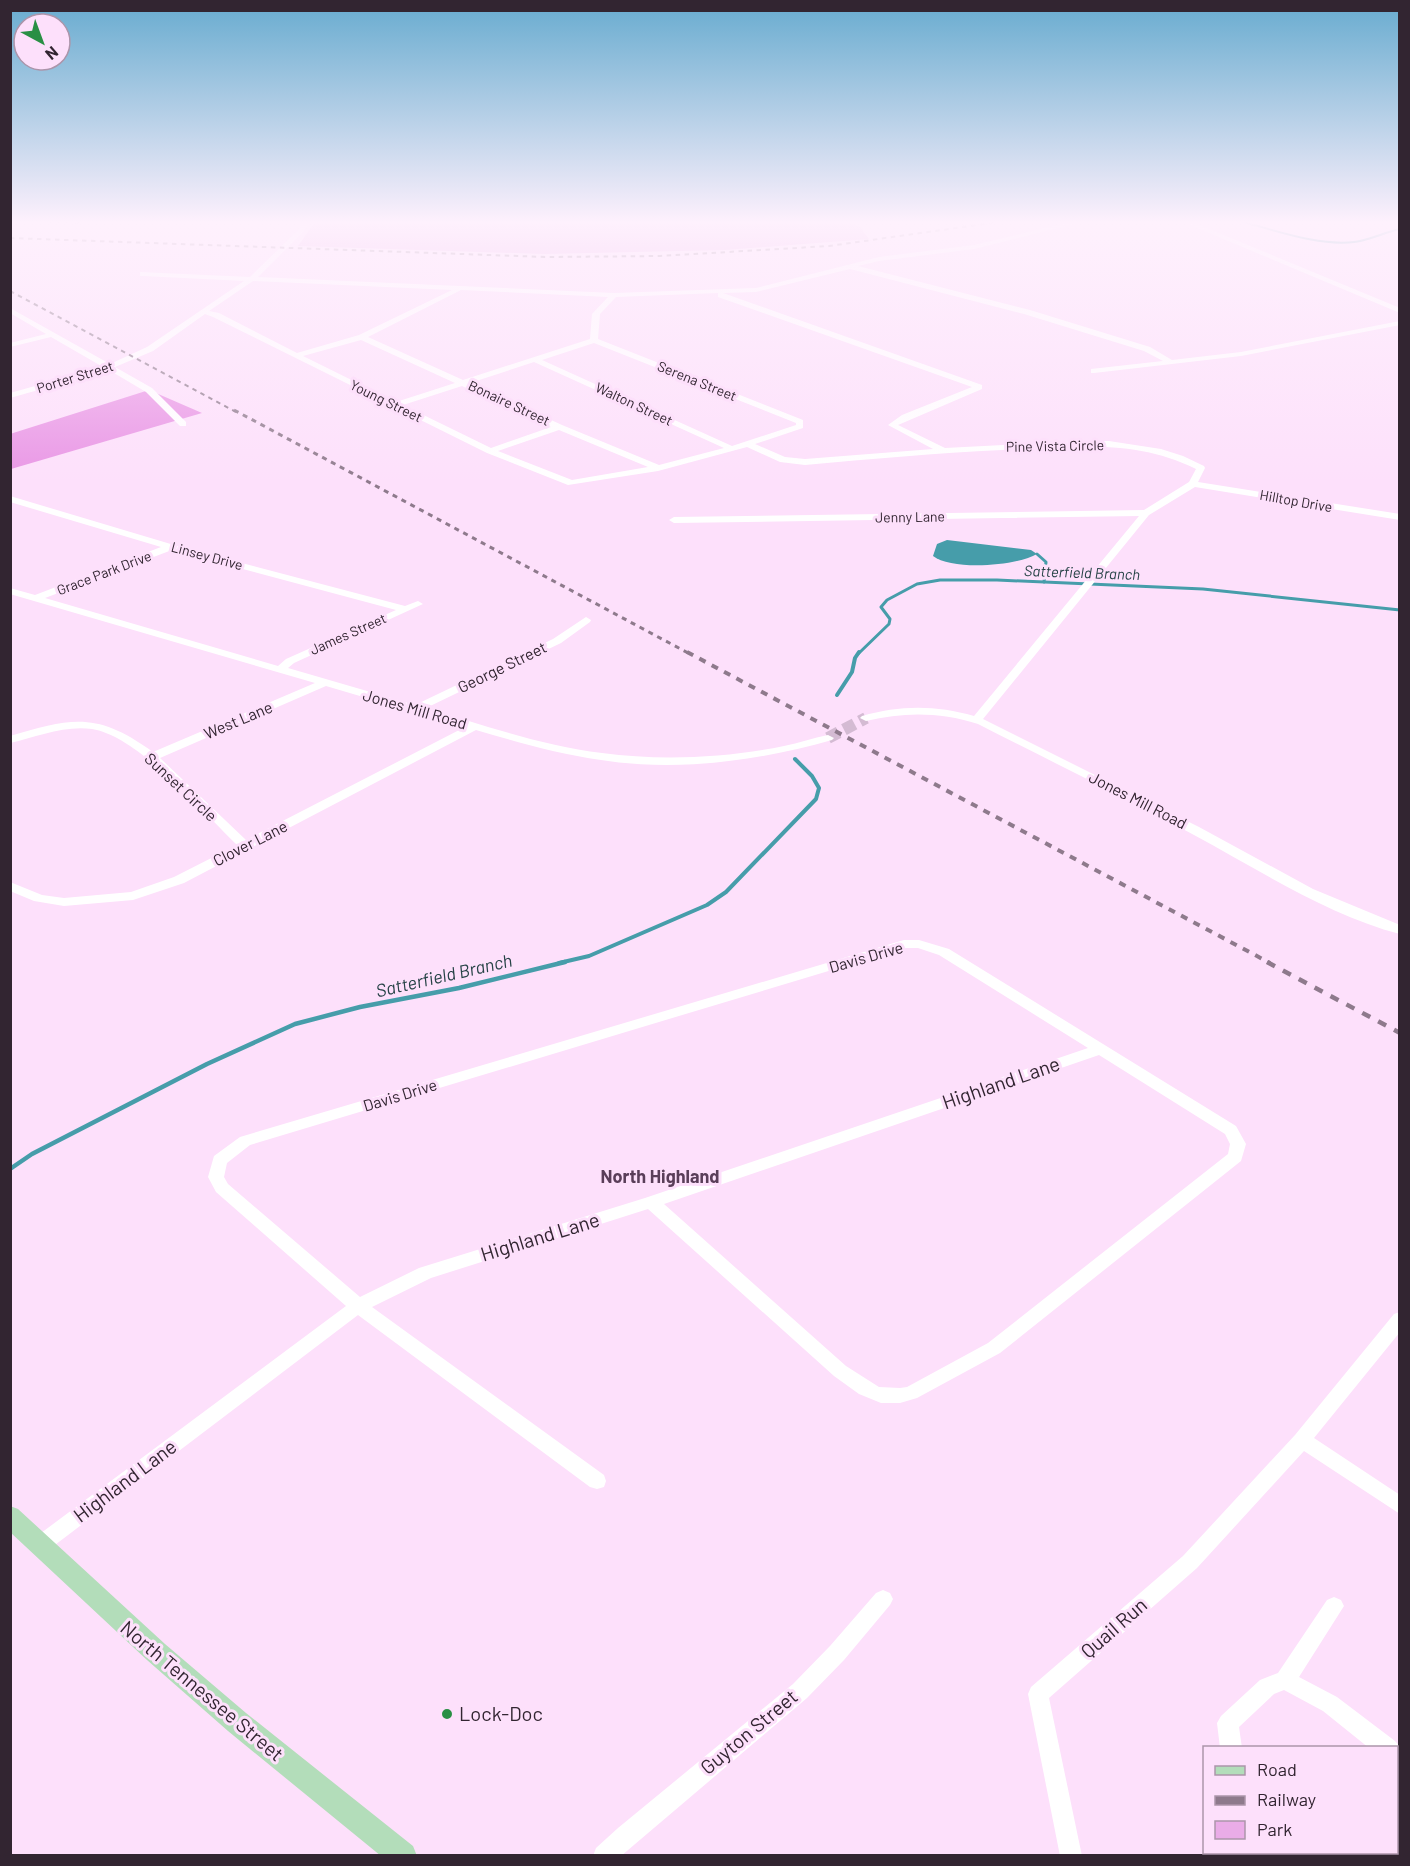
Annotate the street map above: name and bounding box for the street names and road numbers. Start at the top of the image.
street label: Porter Street [34,357,115,396]
street label: Serena Street [655,357,739,404]
street label: Young Street [347,376,425,425]
street label: Bonaire Street [466,376,553,429]
street label: Walton Street [593,378,675,429]
street label: Pine Vista Circle [1006,436,1104,455]
street label: Hilltop Drive [1258,486,1334,515]
street label: Jenny Lane [875,507,945,526]
street label: Linsey Drive [169,538,245,573]
street label: Grace Park Drive [54,547,153,598]
street label: James Street [307,609,389,658]
street label: George Street [454,637,549,696]
street label: Jones Mill Road [361,685,469,732]
street label: West Lane [201,697,275,742]
street label: Sunset Circle [141,748,221,825]
street label: Jones Mill Road [1086,767,1190,832]
street label: Clover Lane [209,816,290,869]
street label: Davis Drive [827,937,905,976]
street label: Highland Lane [939,1051,1063,1113]
street label: Davis Drive [361,1074,439,1115]
street label: Highland Lane [477,1207,602,1265]
street label: Highland Lane [68,1434,181,1527]
street label: Quail Run [1075,1592,1151,1663]
street label: North Tennessee Street [116,1615,289,1765]
street label: Guyton Street [695,1684,802,1779]

